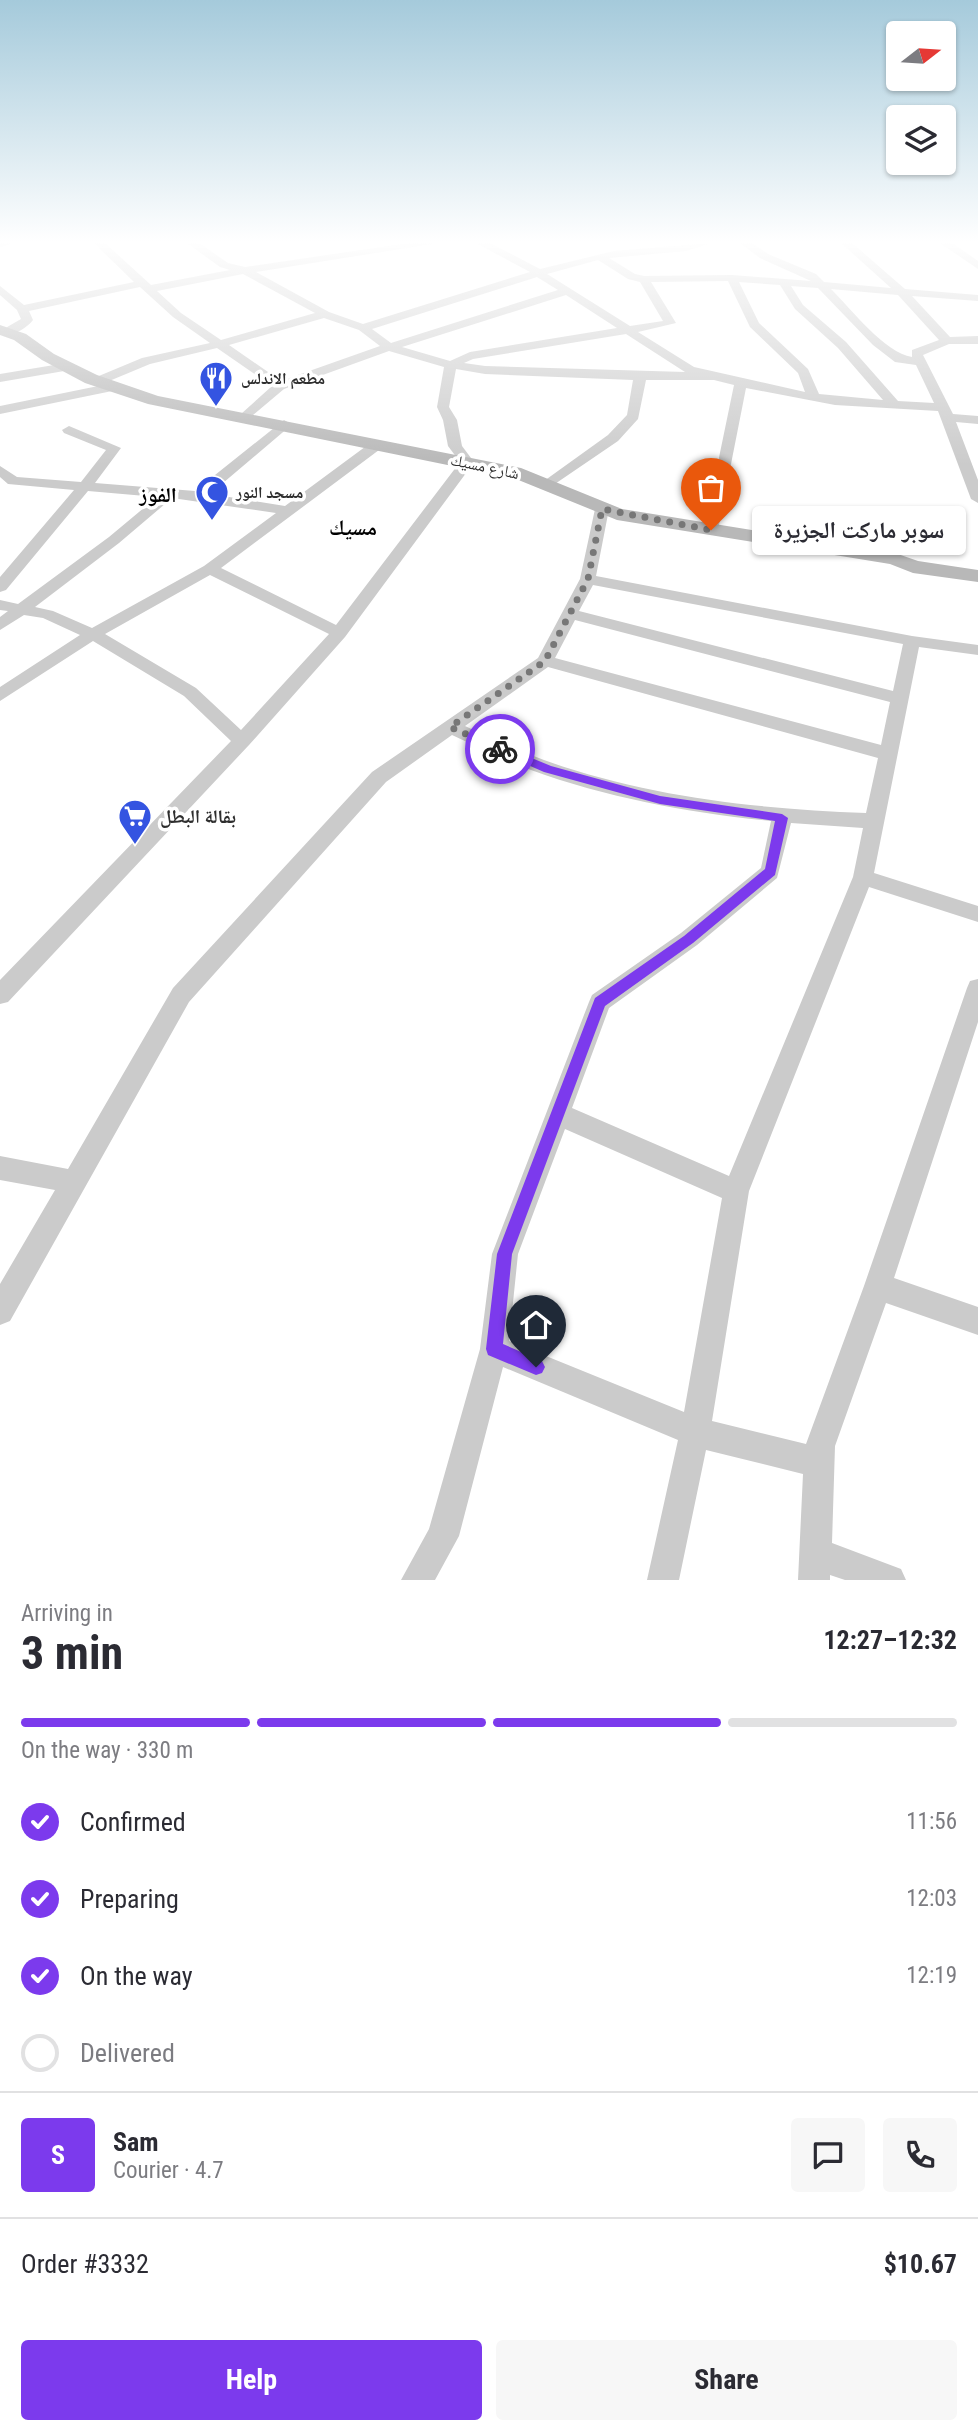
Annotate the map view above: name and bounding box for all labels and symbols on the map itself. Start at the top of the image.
north arrow [886,21,956,91]
restaurant icon: مطعم الاندلس [197,359,235,408]
place label: مطعم الاندلس [241,369,325,390]
street label: شارع مسيك [449,450,521,484]
pin [681,458,741,530]
mosque icon: مسجد النور [193,473,231,522]
district label: الفوز [138,483,177,507]
place label: مسجد النور [235,483,303,502]
callout: سوبر ماركت الجزيرة [753,505,966,554]
district label: مسيك [329,516,377,540]
courier [465,714,535,784]
supermarket icon: بقالة البطل [116,797,154,846]
place label: بقالة البطل [160,805,236,828]
pin [506,1295,566,1367]

